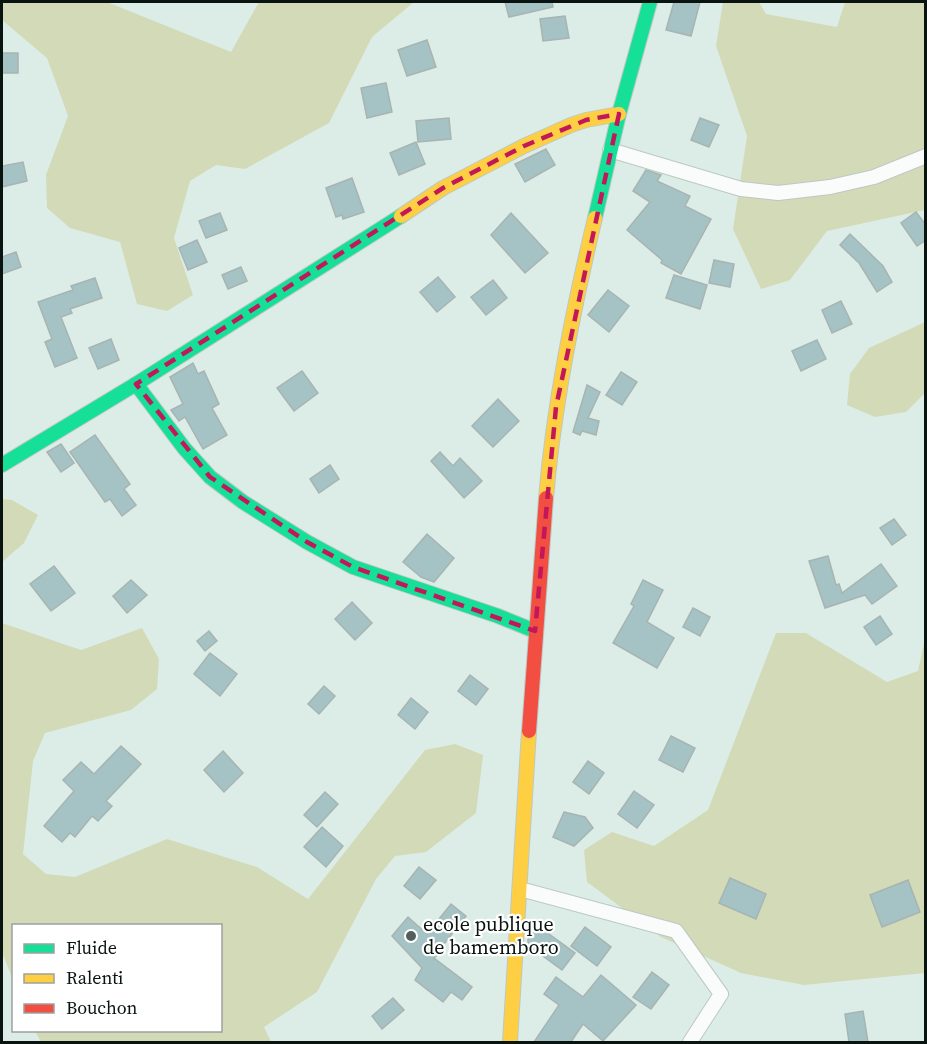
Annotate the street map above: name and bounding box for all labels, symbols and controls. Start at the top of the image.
place label: ecole publique de bamemboro [423,910,559,961]
legend [12,924,222,1032]
marker: ecole publique de bamemboro [404,929,418,943]
text: Fluide [66,935,117,960]
text: Ralenti [66,965,123,990]
text: Bouchon [66,995,138,1020]

